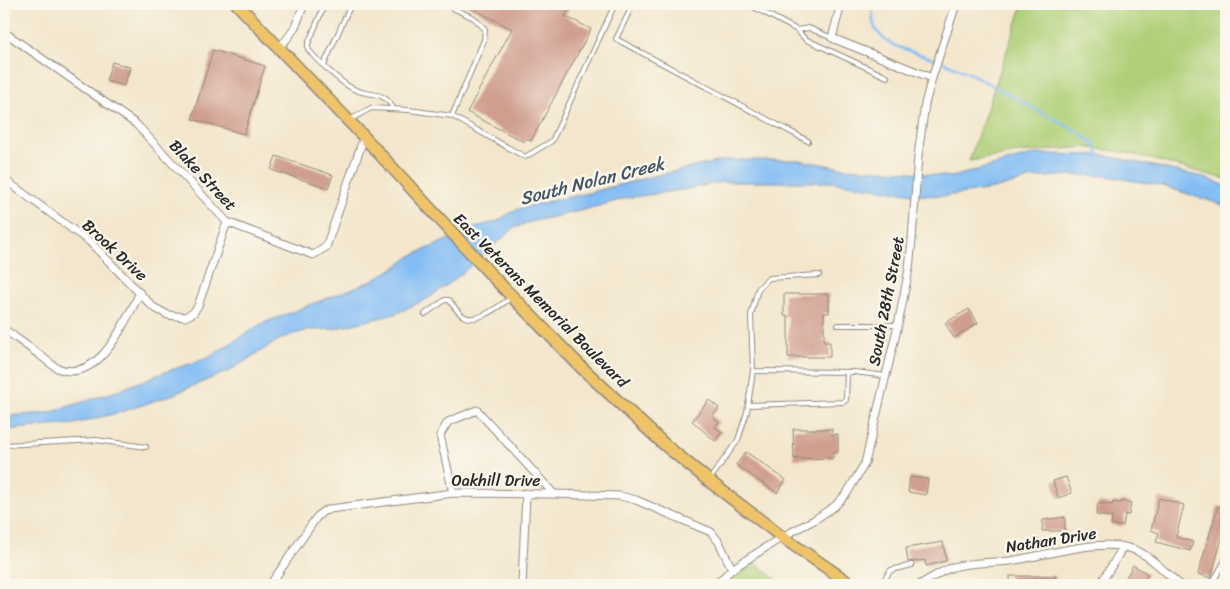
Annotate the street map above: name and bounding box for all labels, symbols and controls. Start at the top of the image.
street label: Blake Street [162,132,244,218]
water label: South Nolan Creek [516,147,669,214]
street label: East Veterans Memorial Boulevard [446,205,637,396]
street label: Brook Drive [75,212,155,288]
street label: South 28th Street [859,234,913,368]
street label: Oakhill Drive [451,466,541,495]
street label: Nathan Drive [1003,519,1099,561]

